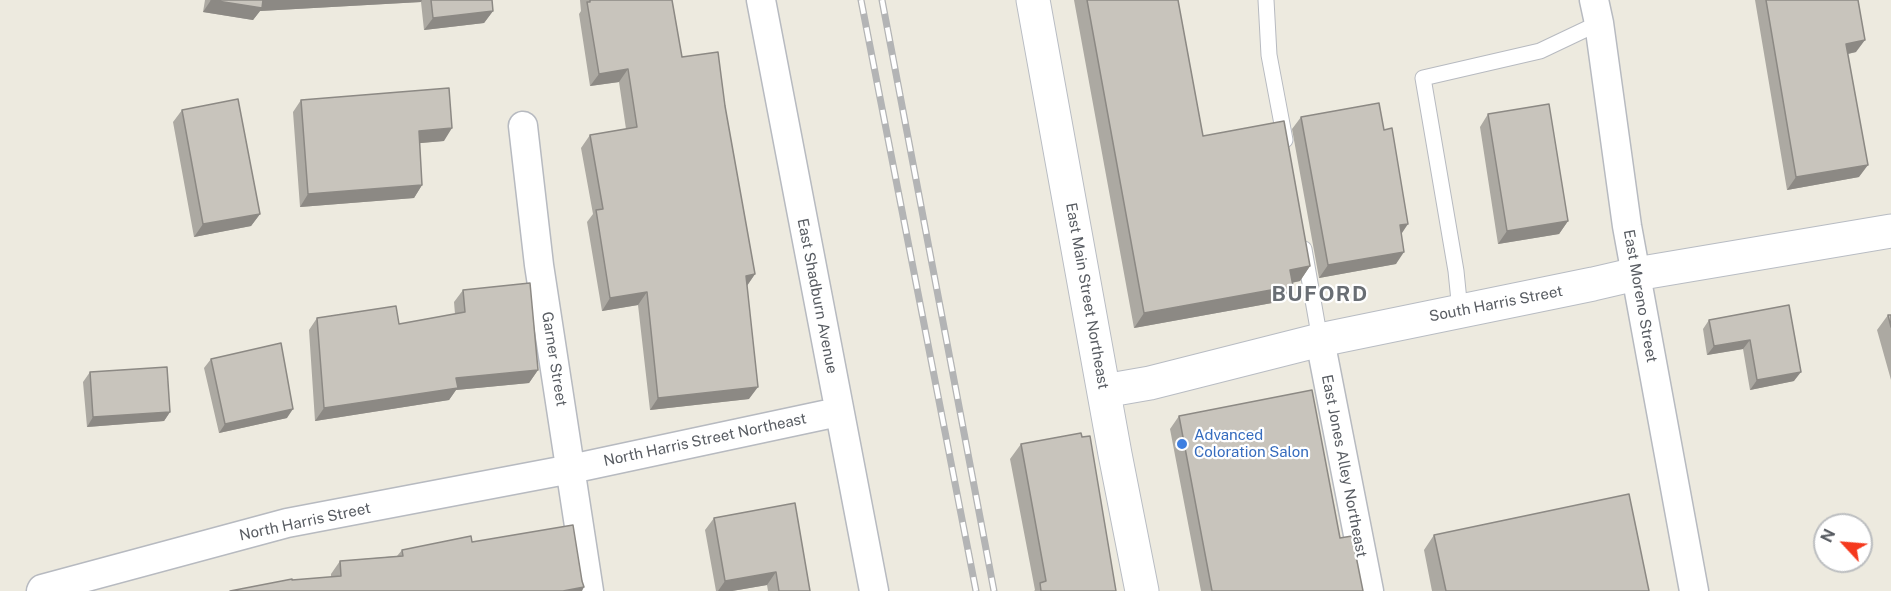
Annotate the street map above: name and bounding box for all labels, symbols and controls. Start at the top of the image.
street label: East Main Street Northeast [1062,201,1112,391]
street label: East Shadburn Avenue [793,217,841,375]
street label: East Moreno Street [1619,228,1661,364]
district label: BUFORD [1271,282,1369,308]
street label: South Harris Street [1428,282,1564,326]
street label: Garner Street [538,310,570,408]
street label: East Jones Alley Northeast [1317,373,1371,559]
street label: North Harris Street Northeast [602,410,808,470]
place label: Advanced Coloration Salon [1194,426,1309,461]
marker: Advanced Coloration Salon [1175,437,1189,451]
street label: North Harris Street [238,499,372,545]
north arrow [1813,513,1873,573]
text: N [1817,526,1839,546]

